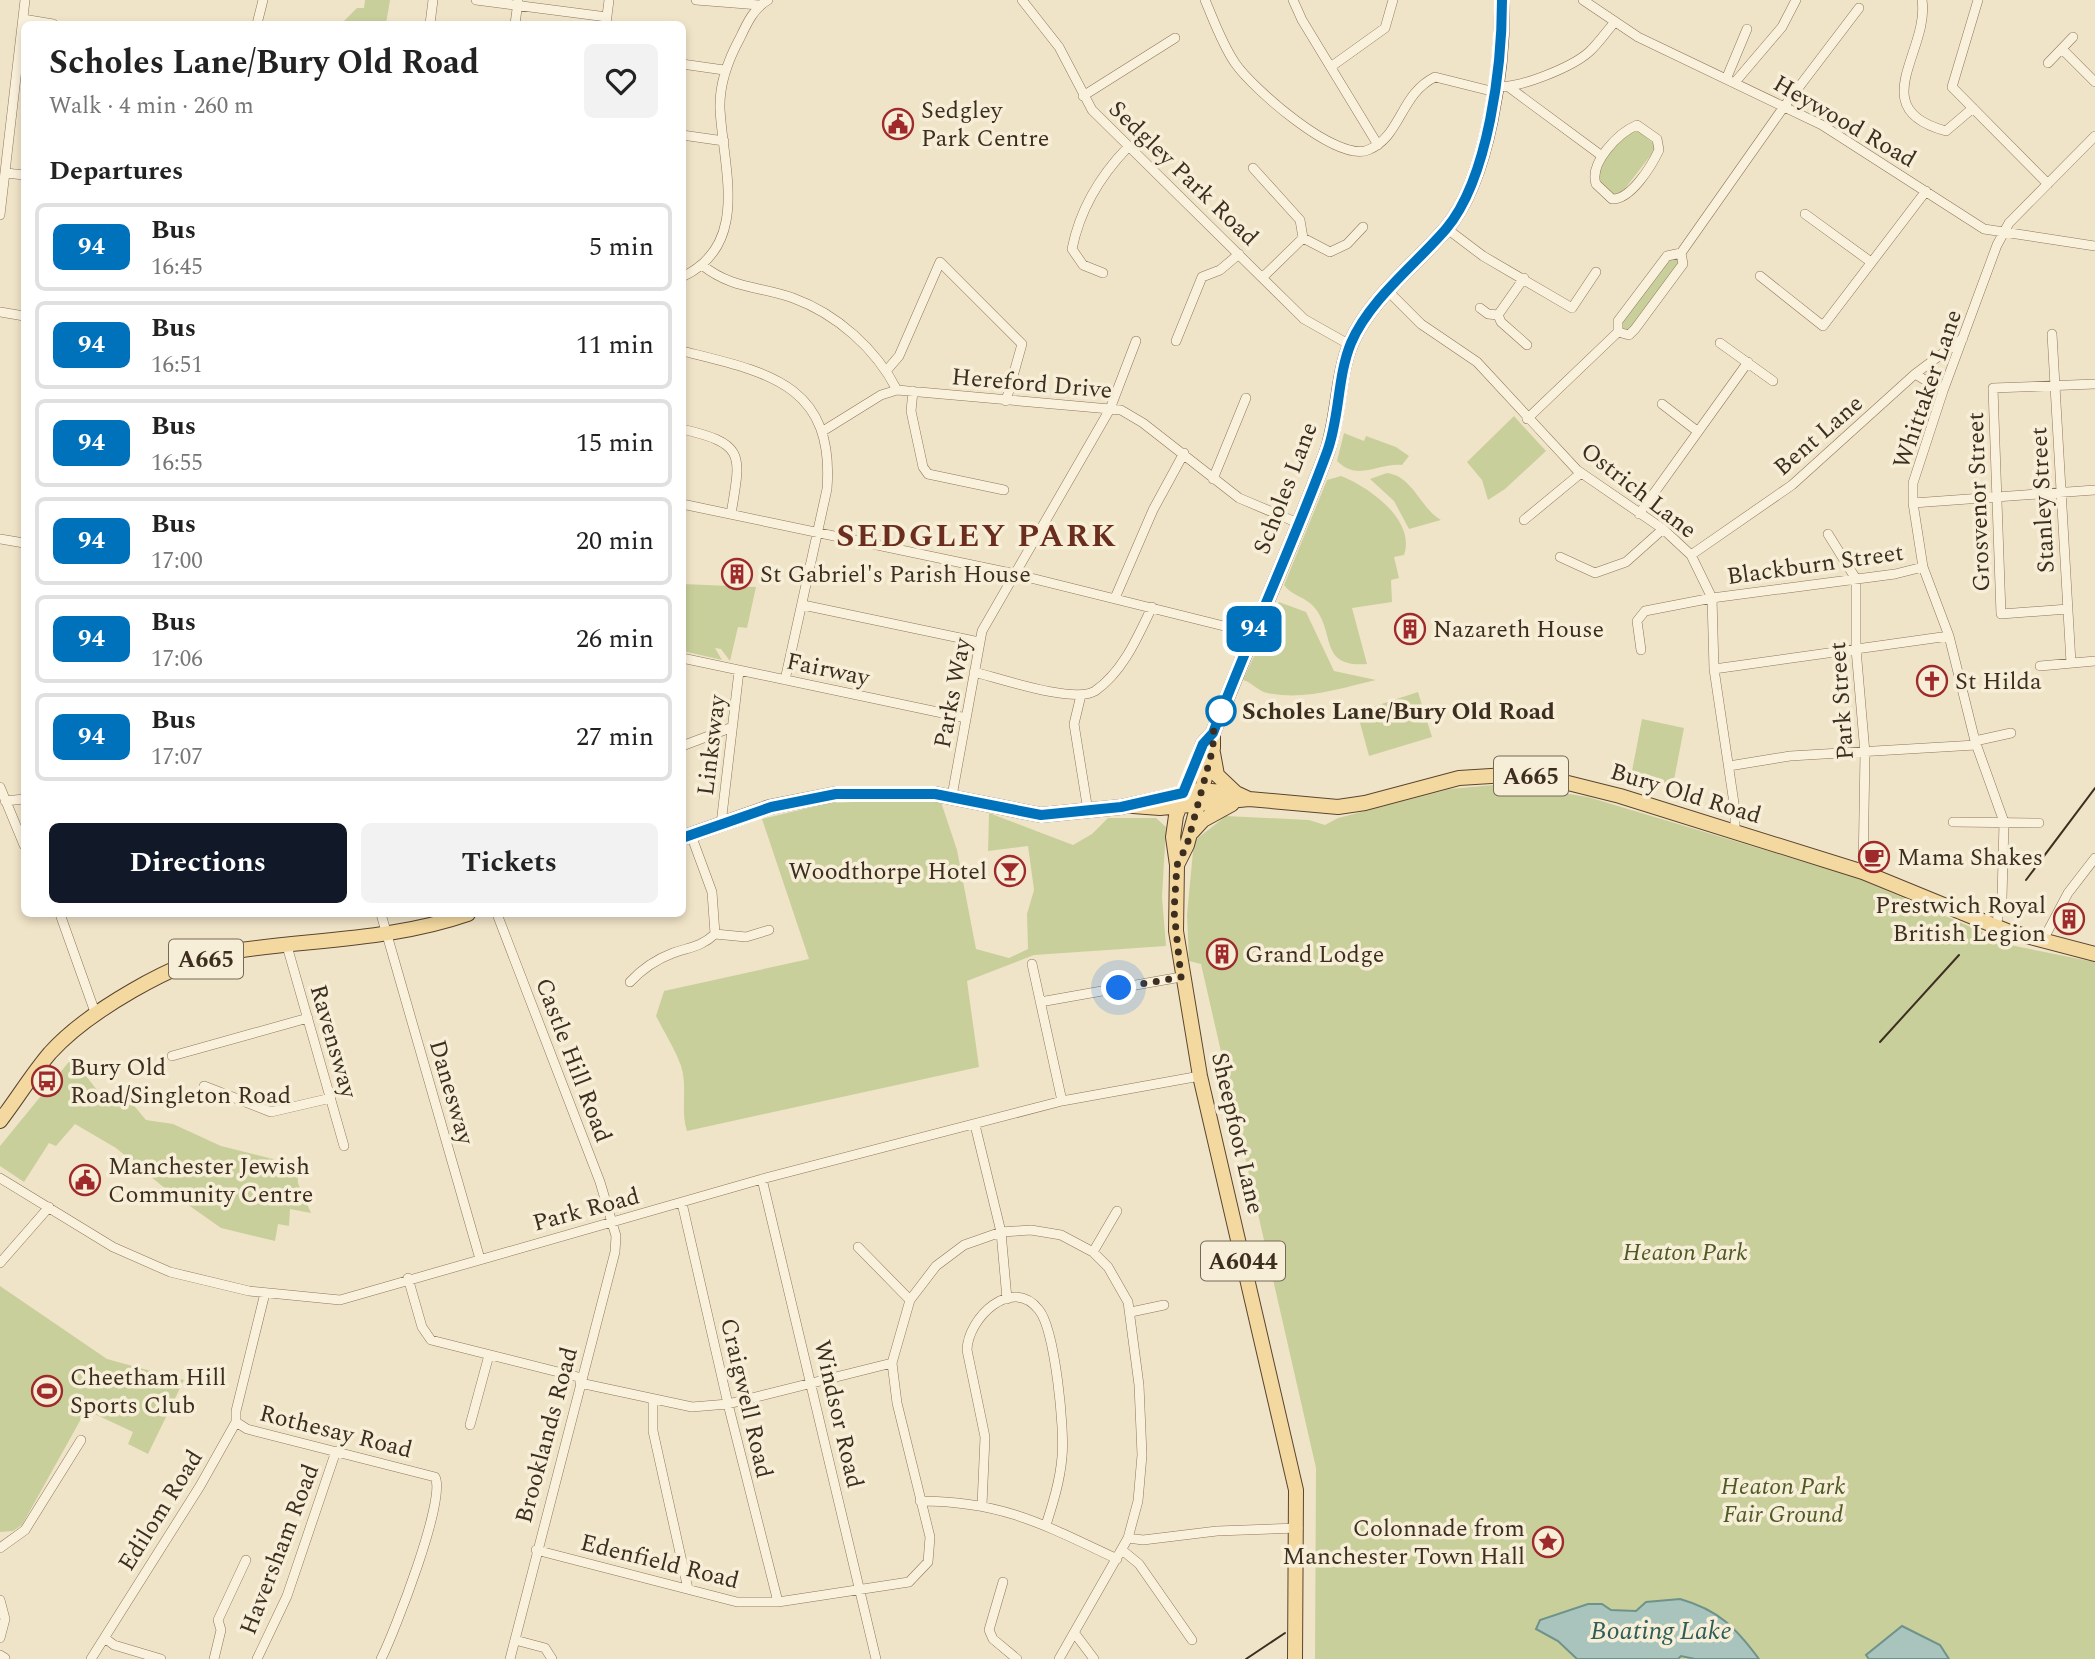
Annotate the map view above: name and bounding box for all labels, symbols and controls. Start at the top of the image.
text: Scholes Lane/Bury Old Road [49,38,479,88]
button: heart [584,44,658,118]
street label: Heywood Road [1766,66,1923,178]
text: Walk · 4 min · 260 m [49,89,254,124]
street label: Sedgley Park Road [1100,92,1267,255]
place label: Sedgley Park Centre [921,93,1049,157]
public building icon: Sedgley Park Centre [881,107,915,141]
text: Departures [49,151,183,191]
text: Bus [151,210,196,250]
text: 5 min [589,227,654,267]
text: 94 [78,229,105,265]
text: 16:45 [151,250,203,285]
street label: Whittaker Lane [1884,305,1972,474]
text: Bus [151,308,196,348]
text: 11 min [576,325,654,365]
text: 94 [78,327,105,363]
text: 16:51 [151,348,203,383]
street label: Hereford Drive [950,359,1114,409]
street label: Bent Lane [1766,387,1871,485]
text: Bus [151,406,196,446]
street label: Grosvenor Street [1958,411,2000,592]
street label: Scholes Lane [1244,417,1328,560]
text: 15 min [576,423,654,463]
text: 94 [78,425,105,461]
street label: Stanley Street [2021,426,2065,574]
street label: Ostrich Lane [1572,434,1704,548]
text: 16:55 [151,446,203,481]
text: Bus [151,504,196,544]
district label: SEDGLEY PARK [836,512,1118,561]
text: 20 min [576,521,654,561]
text: 94 [78,523,105,559]
street label: Blackburn Street [1724,535,1906,595]
text: 17:00 [151,544,203,579]
building icon: St Gabriel's Parish House [720,557,754,591]
place label: St Gabriel's Parish House [760,557,1031,593]
text: Bus [151,602,196,642]
line badge: 94 [1222,606,1286,652]
text: 94 [1241,611,1267,647]
building icon: Nazareth House [1393,612,1427,646]
place label: Nazareth House [1433,612,1604,648]
text: 26 min [576,619,654,659]
text: 94 [78,621,105,657]
street label: Parks Way [925,634,982,751]
street label: Park Street [1820,641,1864,761]
text: 17:06 [151,642,203,677]
street label: Fairway [783,644,874,697]
church icon: St Hilda [1915,664,1949,698]
place label: St Hilda [1955,664,2042,700]
street label: Linksway [688,691,736,798]
place label: Scholes Lane/Bury Old Road [1242,694,1555,730]
marker: Scholes Lane/Bury Old Road [1206,696,1236,726]
text: Bus [151,700,196,740]
text: 27 min [576,717,654,757]
text: 94 [78,719,105,755]
text: 17:07 [151,740,203,775]
street label: Bury Old Road [1606,754,1766,834]
road number: A665 [1494,756,1568,796]
button: Directions [49,823,347,903]
button: Tickets [361,823,658,903]
cafe icon: Mama Shakes [1857,840,1891,874]
place label: Mama Shakes [1897,840,2043,876]
place label: Woodthorpe Hotel [788,854,987,890]
bar icon: Woodthorpe Hotel [993,854,1027,888]
place label: Prestwich Royal British Legion [1875,888,2046,952]
building icon: Prestwich Royal British Legion [2052,902,2086,936]
building icon: Grand Lodge [1205,937,1239,971]
place label: Grand Lodge [1245,937,1384,973]
road number: A665 [169,940,243,978]
your location [1101,970,1136,1005]
street label: Castle Hill Road [525,973,621,1148]
street label: Ravensway [300,980,367,1104]
street label: Danesway [419,1036,484,1150]
street label: Sheepfoot Lane [1201,1049,1273,1218]
place label: Bury Old Road/Singleton Road [70,1050,291,1114]
bus stop icon: Bury Old Road/Singleton Road [30,1064,64,1098]
place label: Manchester Jewish Community Centre [108,1149,313,1213]
public building icon: Manchester Jewish Community Centre [68,1163,102,1197]
street label: Park Road [529,1178,644,1242]
park label: Heaton Park [1623,1235,1747,1271]
road number: A6044 [1201,1242,1285,1280]
street label: Craigwell Road [710,1315,782,1482]
street label: Windsor Road [803,1337,873,1492]
street label: Brooklands Road [506,1343,588,1527]
place label: Cheetham Hill Sports Club [70,1360,226,1424]
sports icon: Cheetham Hill Sports Club [30,1374,64,1408]
street label: Rothesay Road [255,1396,416,1468]
street label: Edilom Road [109,1443,212,1578]
street label: Haversham Road [231,1459,329,1640]
park label: Heaton Park Fair Ground [1721,1469,1845,1533]
place label: Colonnade from Manchester Town Hall [1282,1511,1525,1575]
street label: Edenfield Road [577,1525,743,1599]
place icon: Colonnade from Manchester Town Hall [1531,1525,1565,1559]
water label: Boating Lake [1590,1611,1732,1651]

